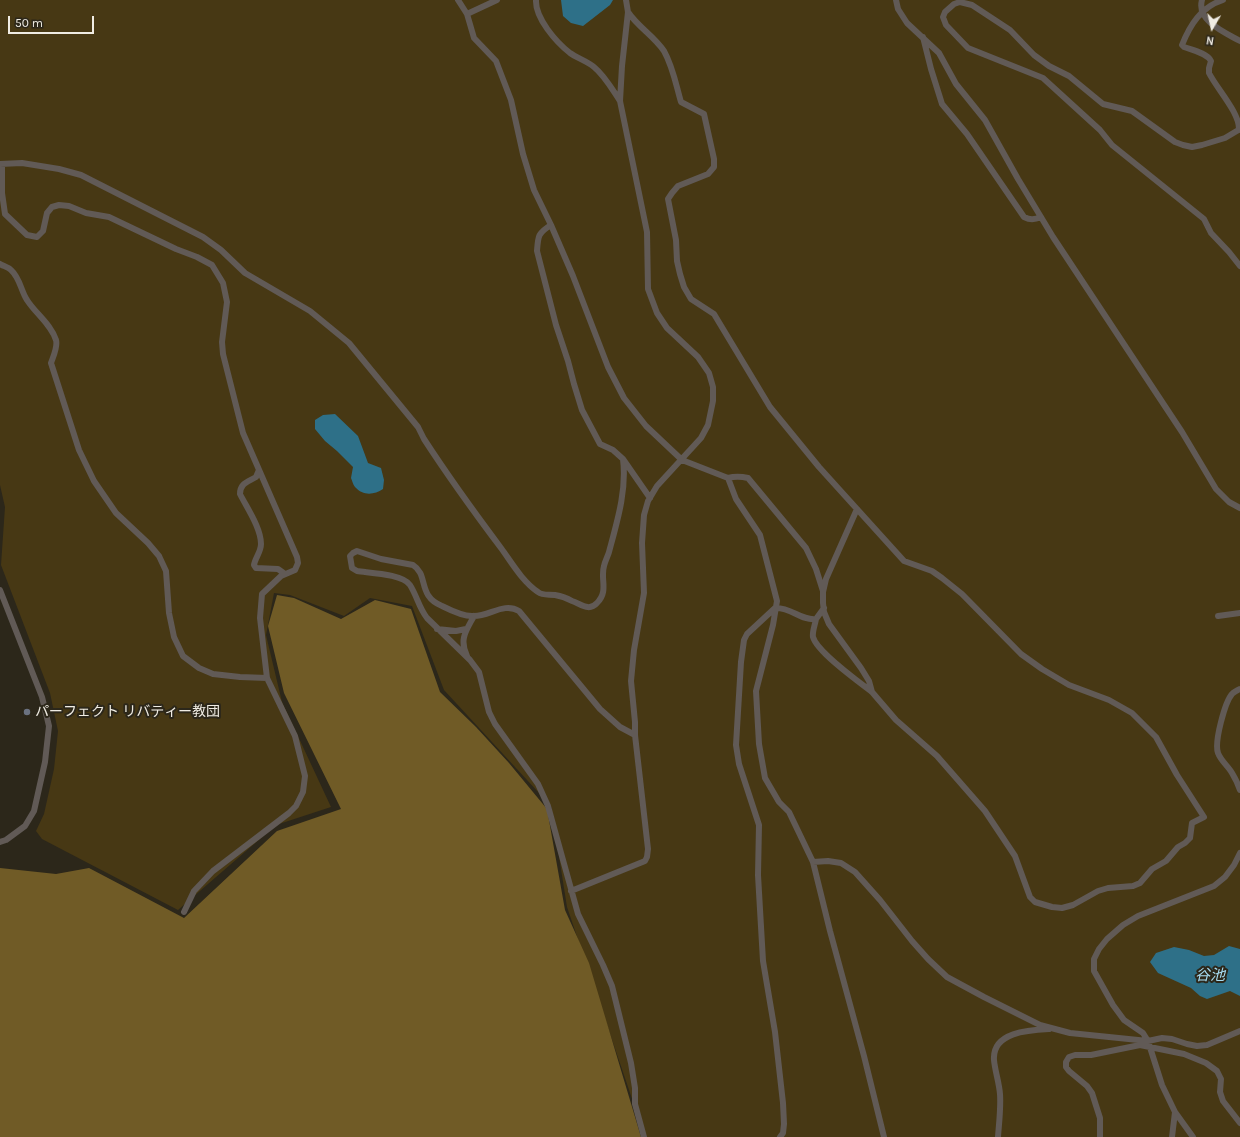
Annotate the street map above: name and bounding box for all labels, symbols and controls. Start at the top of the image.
scale bar [10,8,96,34]
north arrow [1192,8,1232,48]
text: 50 m [15,16,43,30]
text: N [1205,33,1215,47]
place label: パーフェクト リバティー教団 [35,704,220,720]
marker: パーフェクト リバティー教団 [22,707,32,717]
water label: 谷池 [1195,967,1225,985]

